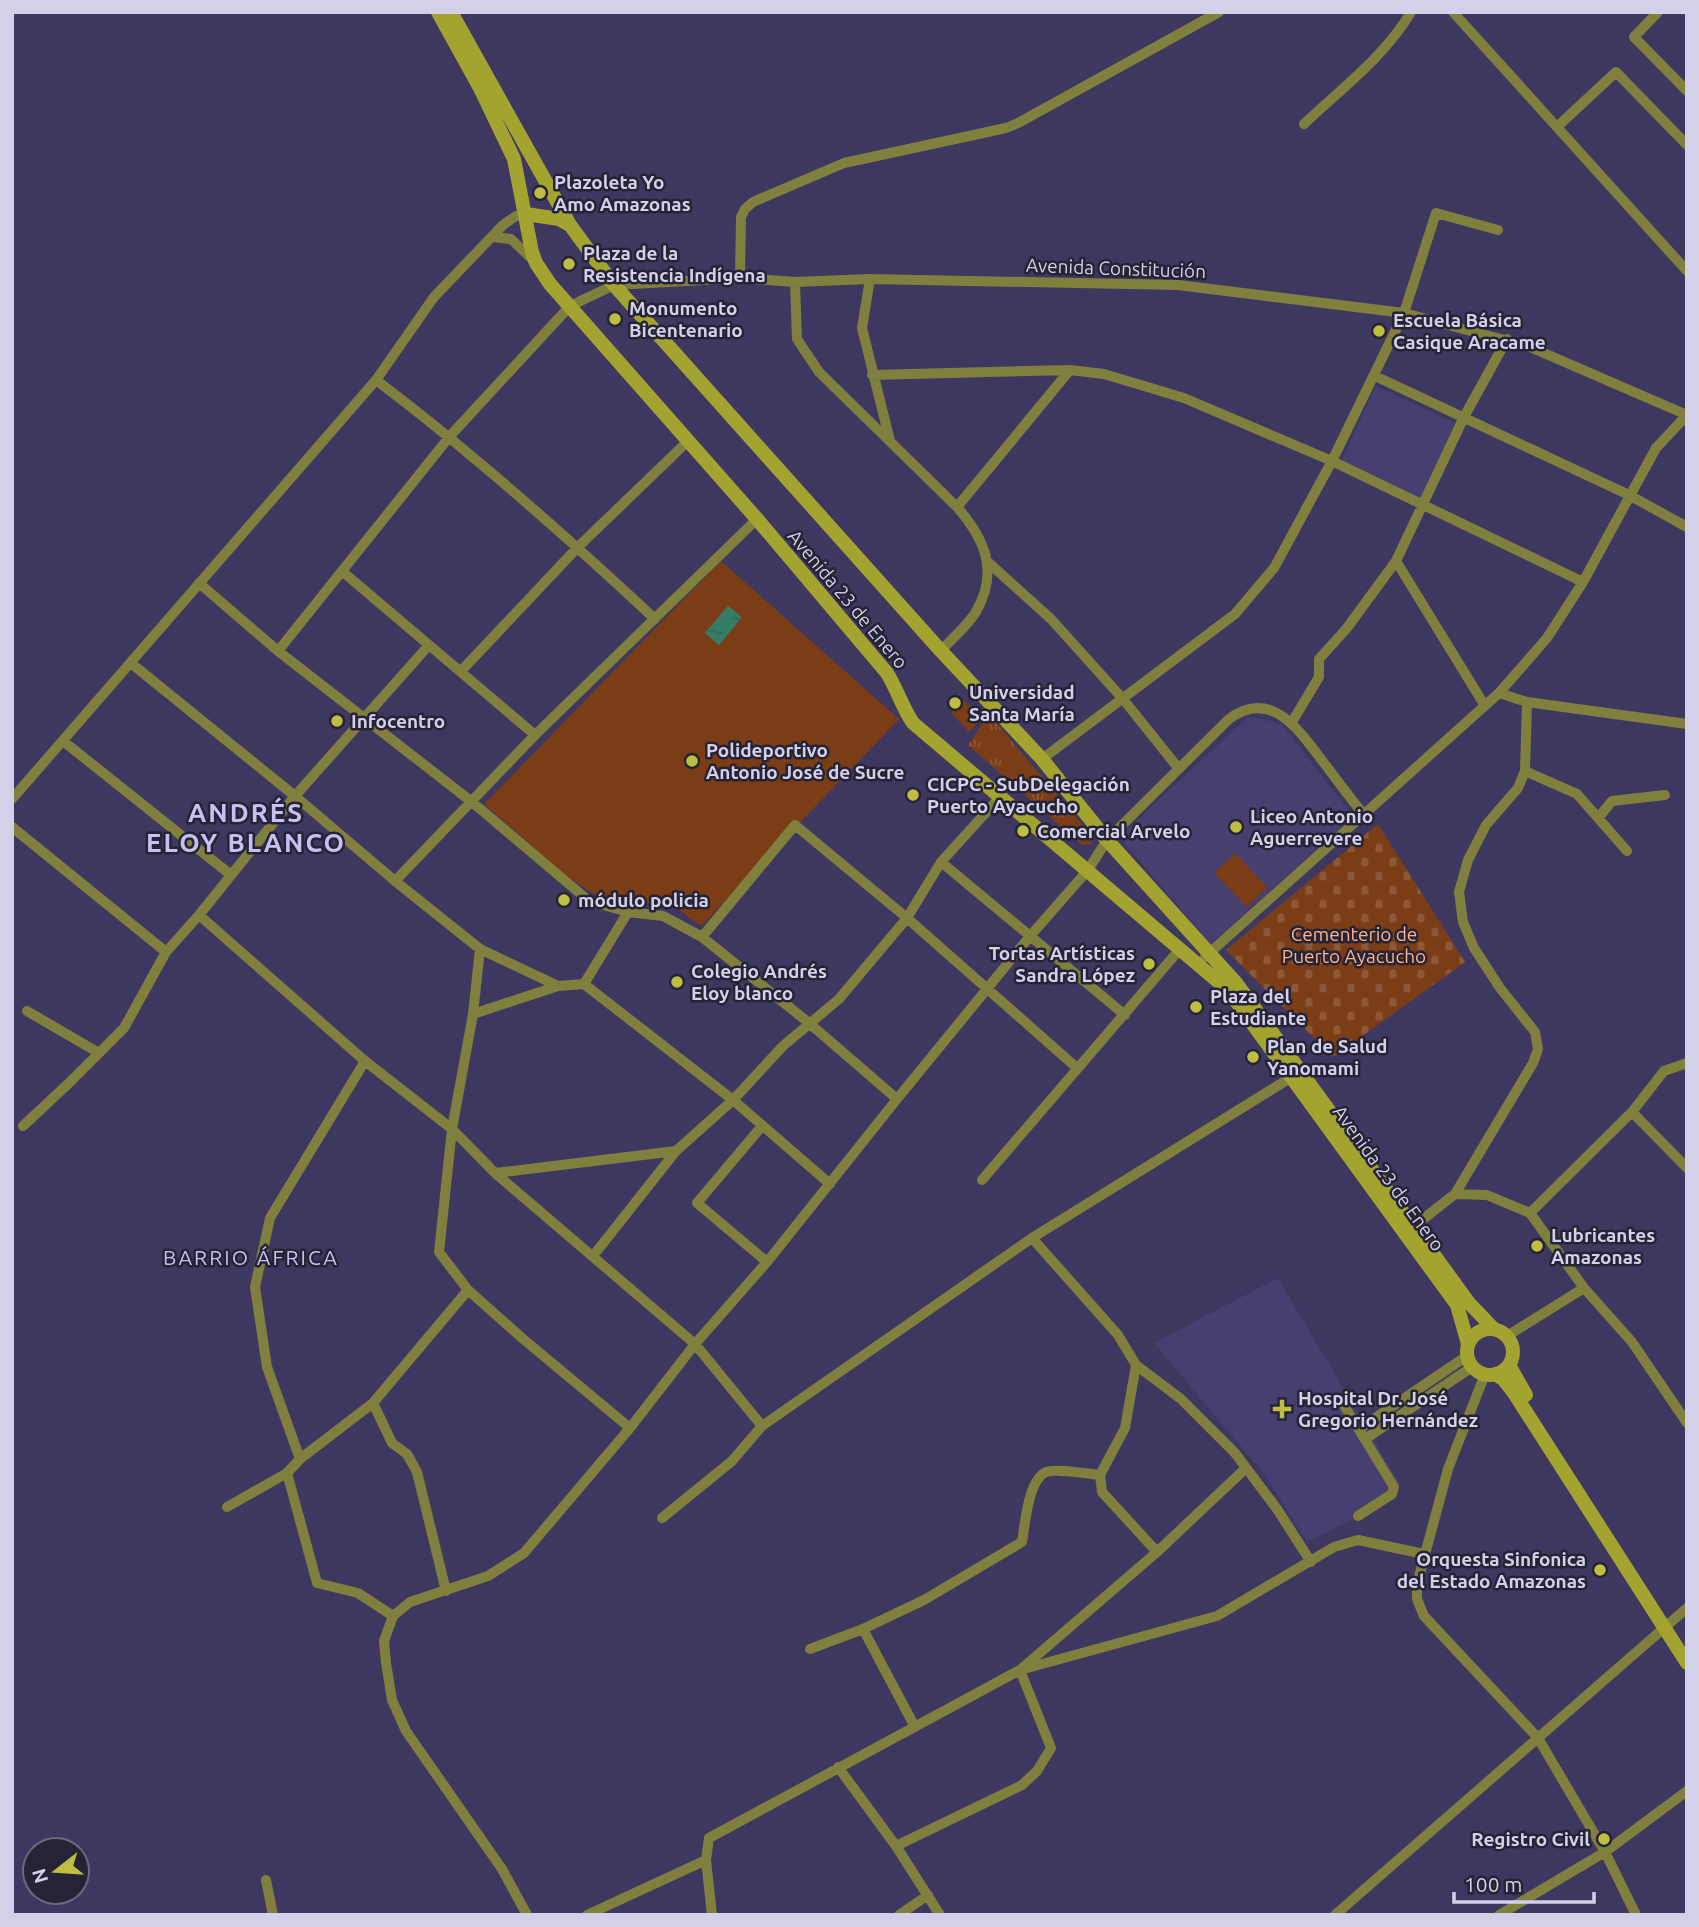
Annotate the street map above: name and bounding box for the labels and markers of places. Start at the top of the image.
place label: Plazoleta Yo Amo Amazonas [554,171,691,215]
marker: Plazoleta Yo Amo Amazonas [532,185,548,201]
place label: Plaza de la Resistencia Indígena [583,242,766,286]
marker: Plaza de la Resistencia Indígena [561,256,577,272]
place label: Monumento Bicentenario [629,297,743,341]
place label: Escuela Básica Casique Aracame [1393,309,1546,353]
marker: Monumento Bicentenario [607,311,623,327]
marker: Escuela Básica Casique Aracame [1371,323,1387,339]
place label: Universidad Santa María [969,681,1075,725]
marker: Universidad Santa María [947,695,963,711]
place label: Infocentro [351,710,445,732]
marker: Infocentro [329,713,345,729]
place label: Polideportivo Antonio José de Sucre [706,739,905,783]
marker: Polideportivo Antonio José de Sucre [684,753,700,769]
place label: CICPC - SubDelegación Puerto Ayacucho [927,773,1130,817]
marker: CICPC - SubDelegación Puerto Ayacucho [905,787,921,803]
place label: Liceo Antonio Aguerrevere [1250,805,1373,849]
marker: Liceo Antonio Aguerrevere [1228,819,1244,835]
place label: Comercial Arvelo [1037,820,1190,842]
marker: Comercial Arvelo [1015,823,1031,839]
place label: módulo policia [578,889,709,911]
marker: módulo policia [556,892,572,908]
place label: Tortas Artísticas Sandra López [989,942,1135,986]
marker: Tortas Artísticas Sandra López [1141,956,1157,972]
place label: Colegio Andrés Eloy blanco [691,960,827,1004]
marker: Colegio Andrés Eloy blanco [669,974,685,990]
place label: Plaza del Estudiante [1210,985,1307,1029]
marker: Plaza del Estudiante [1188,999,1204,1015]
place label: Plan de Salud Yanomami [1267,1035,1387,1079]
marker: Plan de Salud Yanomami [1245,1049,1261,1065]
place label: Lubricantes Amazonas [1551,1224,1655,1268]
marker: Lubricantes Amazonas [1529,1238,1545,1254]
place label: Hospital Dr. José Gregorio Hernández [1298,1387,1478,1431]
marker: Hospital Dr. José Gregorio Hernández [1272,1399,1292,1419]
place label: Orquesta Sinfonica del Estado Amazonas [1397,1548,1586,1592]
marker: Orquesta Sinfonica del Estado Amazonas [1592,1562,1608,1578]
place label: Registro Civil [1471,1828,1590,1850]
marker: Registro Civil [1596,1831,1612,1847]

